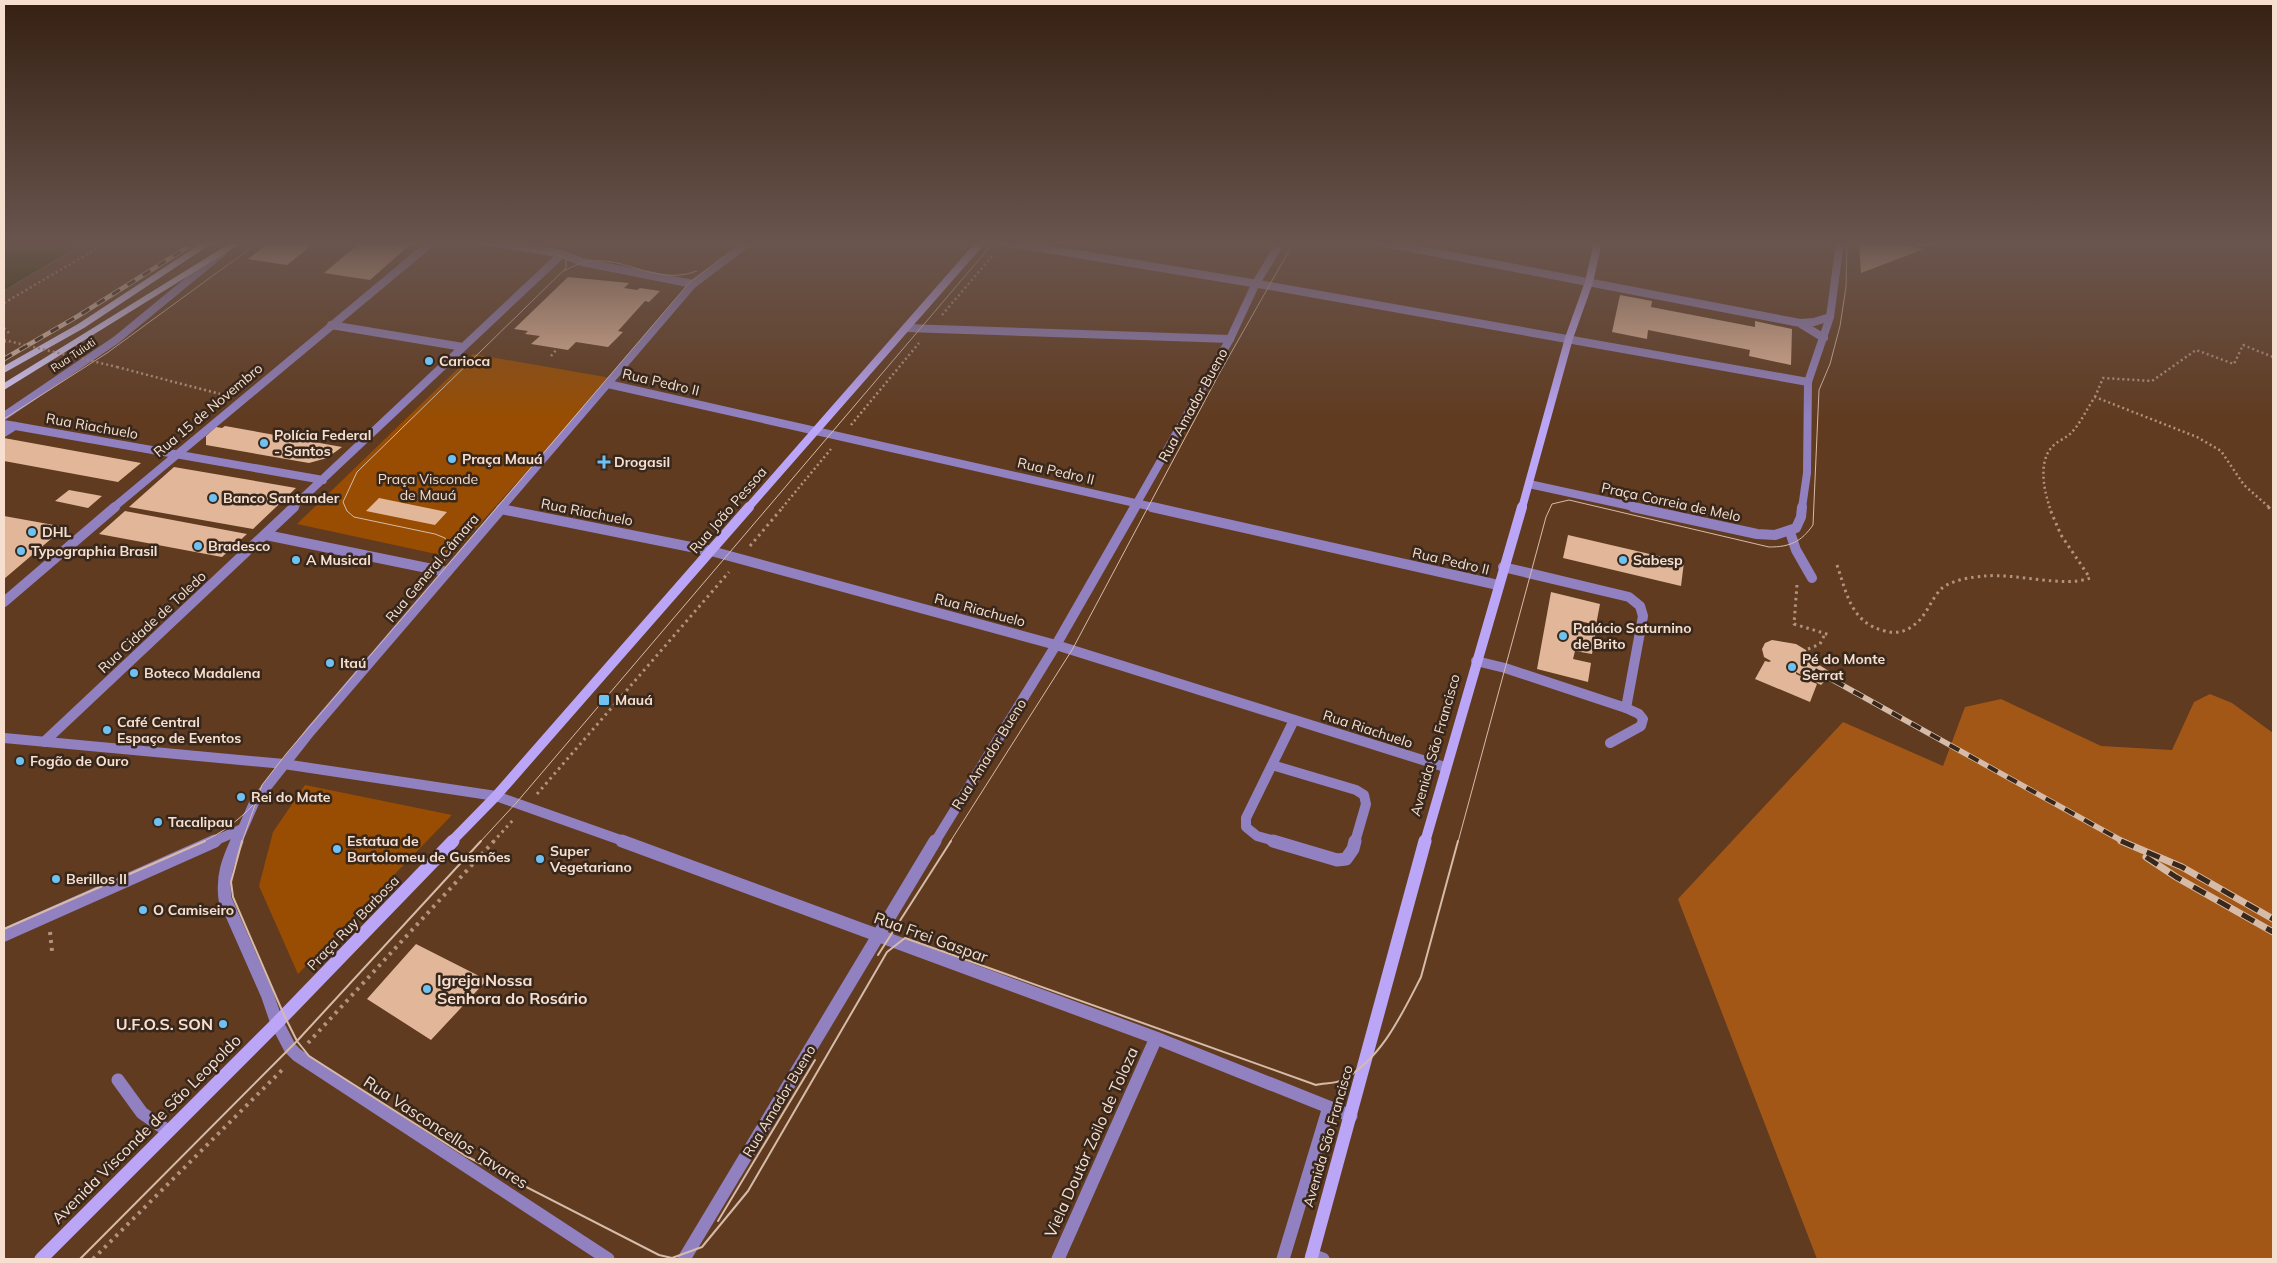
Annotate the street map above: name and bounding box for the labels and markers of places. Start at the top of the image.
place label: Carioca [439,352,490,370]
marker: Carioca [423,355,435,367]
place label: Polícia Federal - Santos [274,426,371,460]
marker: Polícia Federal - Santos [258,437,270,449]
place label: Praça Mauá [462,450,543,468]
marker: Praça Mauá [446,453,458,465]
place label: Drogasil [614,453,670,471]
marker: Drogasil [598,456,610,468]
place label: Banco Santander [223,489,340,507]
marker: Banco Santander [207,492,219,504]
place label: DHL [42,523,72,541]
marker: DHL [26,526,38,538]
place label: Bradesco [208,537,270,555]
marker: Bradesco [192,540,204,552]
place label: Typographia Brasil [31,542,158,560]
marker: Typographia Brasil [15,545,27,557]
place label: A Musical [306,551,371,569]
place label: Sabesp [1633,551,1683,569]
marker: A Musical [290,554,302,566]
marker: Sabesp [1617,554,1629,566]
place label: Palácio Saturnino de Brito [1573,619,1692,653]
marker: Palácio Saturnino de Brito [1557,630,1569,642]
place label: Pé do Monte Serrat [1802,650,1885,684]
place label: Itaú [340,654,366,672]
marker: Itaú [324,657,336,669]
marker: Pé do Monte Serrat [1786,661,1798,673]
place label: Boteco Madalena [144,664,261,682]
marker: Boteco Madalena [128,667,140,679]
place label: Mauá [615,691,653,709]
marker: Mauá [597,693,611,707]
place label: Café Central Espaço de Eventos [117,713,241,747]
marker: Café Central Espaço de Eventos [101,724,113,736]
place label: Fogão de Ouro [30,752,129,770]
marker: Fogão de Ouro [14,755,26,767]
place label: Rei do Mate [251,788,331,806]
marker: Rei do Mate [235,791,247,803]
place label: Tacalipau [168,813,233,831]
marker: Tacalipau [152,816,164,828]
place label: Estatua de Bartolomeu de Gusmões [347,832,511,866]
place label: Super Vegetariano [549,842,632,876]
marker: Estatua de Bartolomeu de Gusmões [331,843,343,855]
marker: Super Vegetariano [534,853,546,865]
place label: Berillos II [66,870,127,888]
marker: Berillos II [50,873,62,885]
place label: O Camiseiro [153,901,234,919]
marker: O Camiseiro [137,904,149,916]
place label: Igreja Nossa Senhora do Rosário [437,970,588,1008]
marker: Igreja Nossa Senhora do Rosário [421,983,433,995]
place label: U.F.O.S. SON [116,1014,213,1034]
marker: U.F.O.S. SON [217,1018,229,1030]

